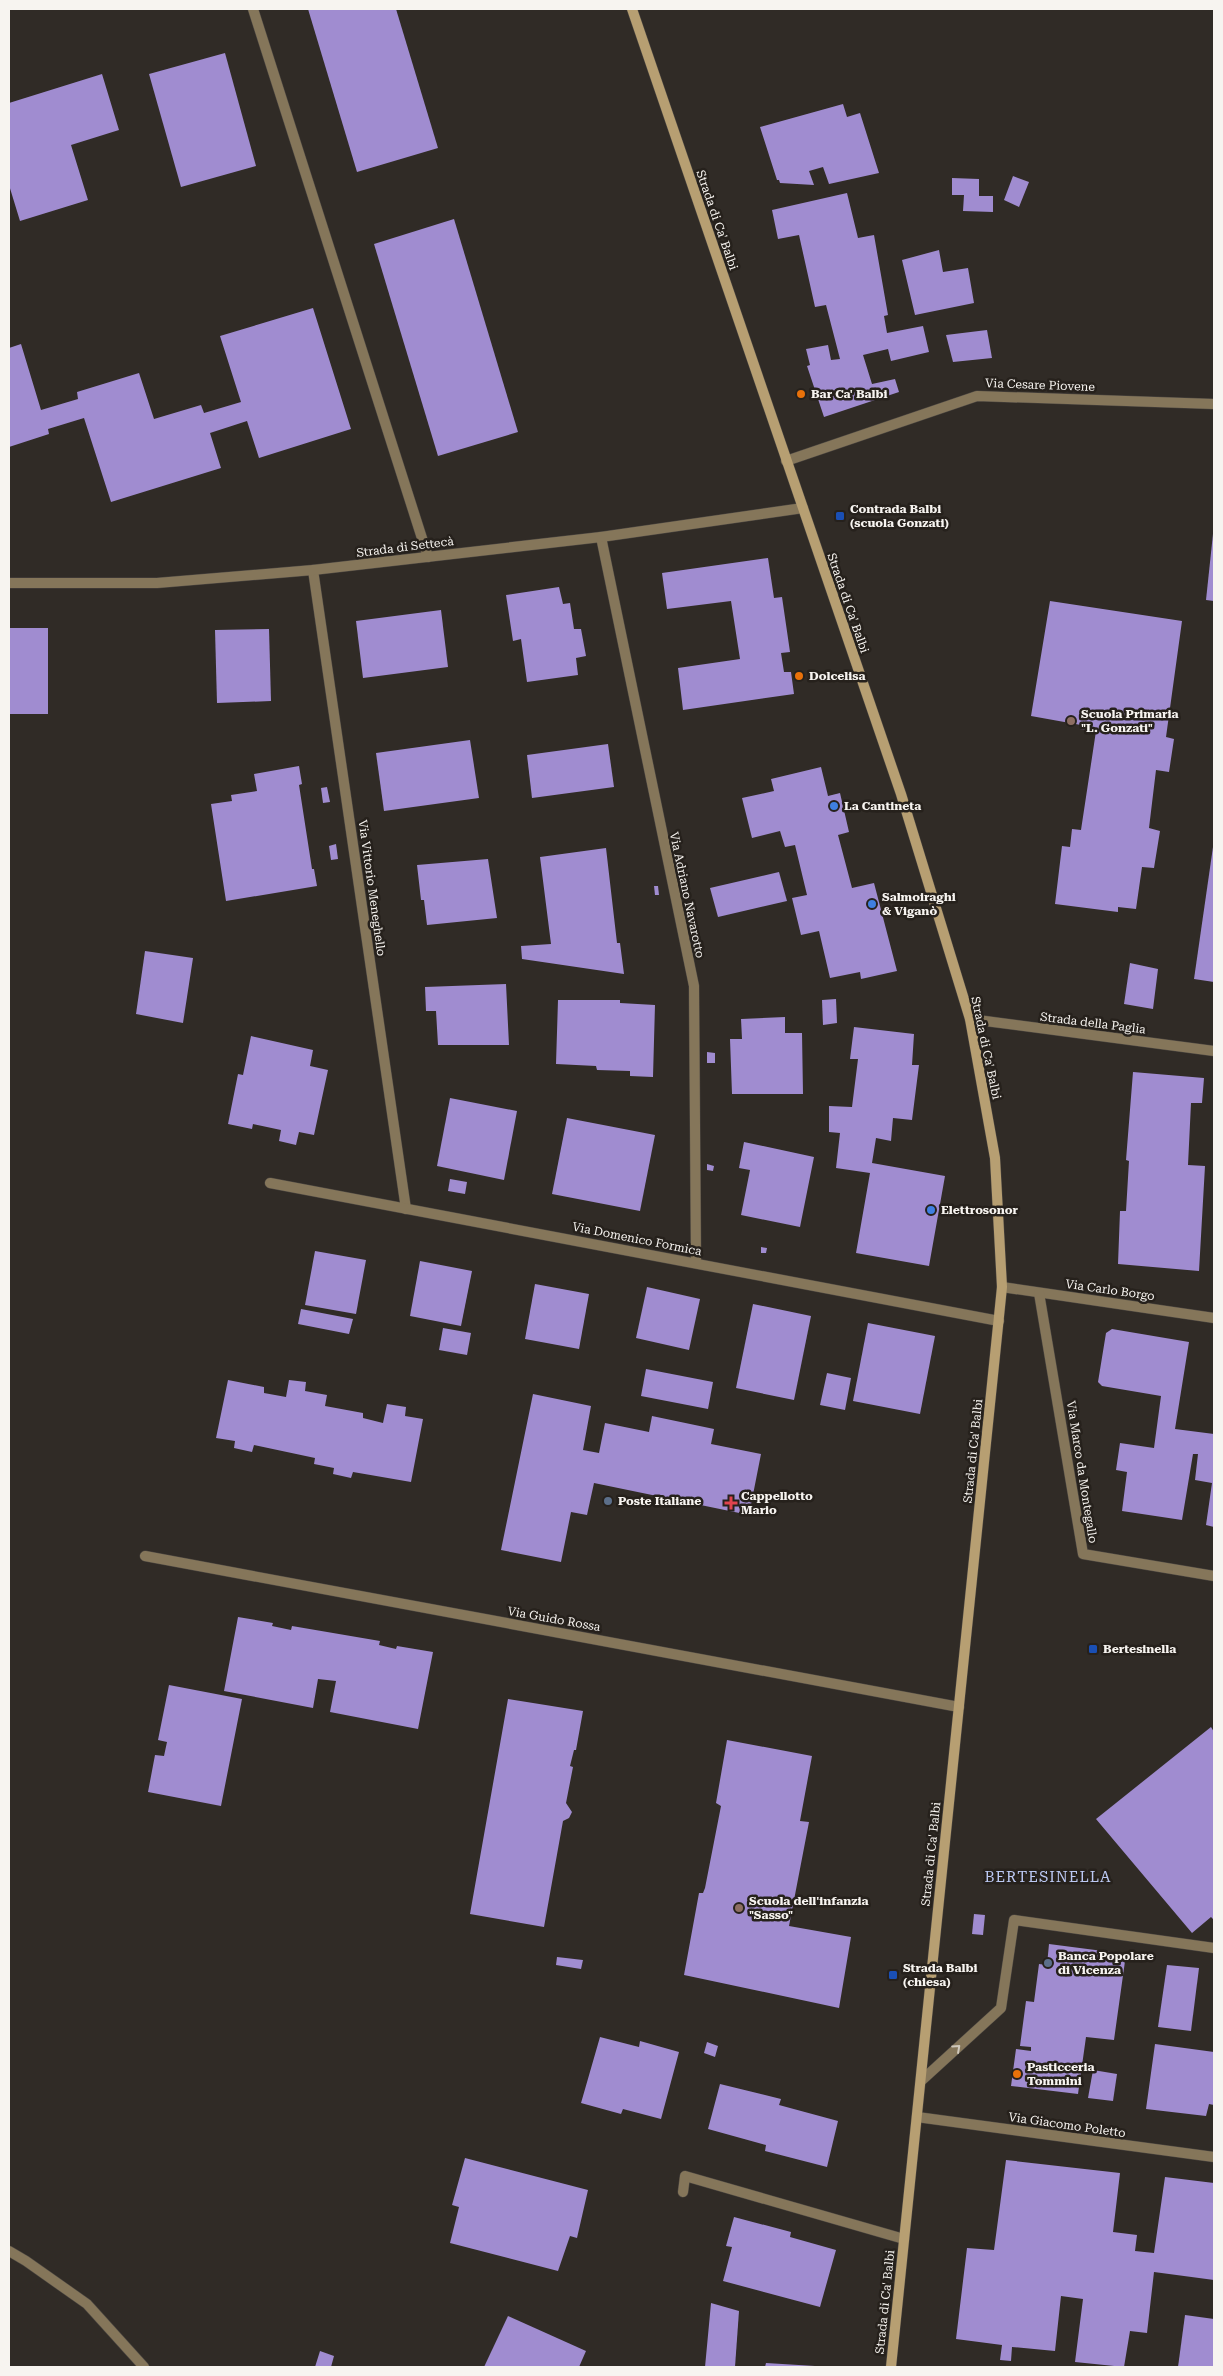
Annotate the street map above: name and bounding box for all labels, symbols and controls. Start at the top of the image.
street label: Strada di Ca' Balbi [693,168,741,272]
street label: Via Cesare Piovene [985,376,1096,394]
place label: Bar Ca' Balbi [811,387,888,401]
marker: Bar Ca' Balbi [795,388,807,400]
place label: Contrada Balbi (scuola Gonzati) [850,502,949,530]
marker: Contrada Balbi (scuola Gonzati) [834,510,846,522]
street label: Strada di Settecà [356,534,455,560]
street label: Strada di Ca' Balbi [824,551,872,655]
place label: Dolcelisa [809,669,865,683]
marker: Dolcelisa [793,670,805,682]
place label: Scuola Primaria "L. Gonzati" [1081,707,1178,735]
marker: Scuola Primaria "L. Gonzati" [1065,715,1077,727]
place label: La Cantineta [844,799,921,813]
marker: La Cantineta [828,800,840,812]
street label: Via Vittorio Meneghello [356,819,388,957]
street label: Via Adriano Navarotto [667,831,707,959]
place label: Salmoiraghi & Viganò [882,890,956,918]
marker: Salmoiraghi & Viganò [866,898,878,910]
street label: Strada di Ca' Balbi [968,995,1004,1101]
street label: Strada della Paglia [1039,1010,1147,1036]
place label: Elettrosonor [941,1203,1019,1217]
marker: Elettrosonor [925,1204,937,1216]
street label: Via Domenico Formica [571,1220,703,1259]
street label: Via Carlo Borgo [1064,1277,1156,1303]
street label: Strada di Ca' Balbi [961,1398,985,1504]
street label: Via Marco da Montegallo [1064,1400,1100,1544]
place label: Cappellotto Mario [741,1489,813,1517]
place label: Poste Italiane [618,1494,701,1508]
marker: Poste Italiane [602,1495,614,1507]
marker: Cappellotto Mario [725,1497,737,1509]
street label: Via Guido Rossa [506,1604,602,1634]
place label: Bertesinella [1103,1642,1176,1656]
marker: Bertesinella [1087,1643,1099,1655]
street label: Strada di Ca' Balbi [919,1801,943,1907]
district label: BERTESINELLA [984,1868,1112,1886]
place label: Scuola dell'infanzia "Sasso" [749,1894,869,1922]
marker: Scuola dell'infanzia "Sasso" [733,1902,745,1914]
place label: Banca Popolare di Vicenza [1058,1949,1154,1977]
marker: Banca Popolare di Vicenza [1042,1957,1054,1969]
place label: Strada Balbi (chiesa) [903,1961,977,1989]
marker: Strada Balbi (chiesa) [887,1969,899,1981]
one-way arrow [951,2045,960,2054]
place label: Pasticceria Tommini [1027,2060,1095,2088]
marker: Pasticceria Tommini [1011,2068,1023,2080]
street label: Via Giacomo Poletto [1008,2110,1126,2140]
street label: Strada di Ca' Balbi [873,2249,897,2355]

